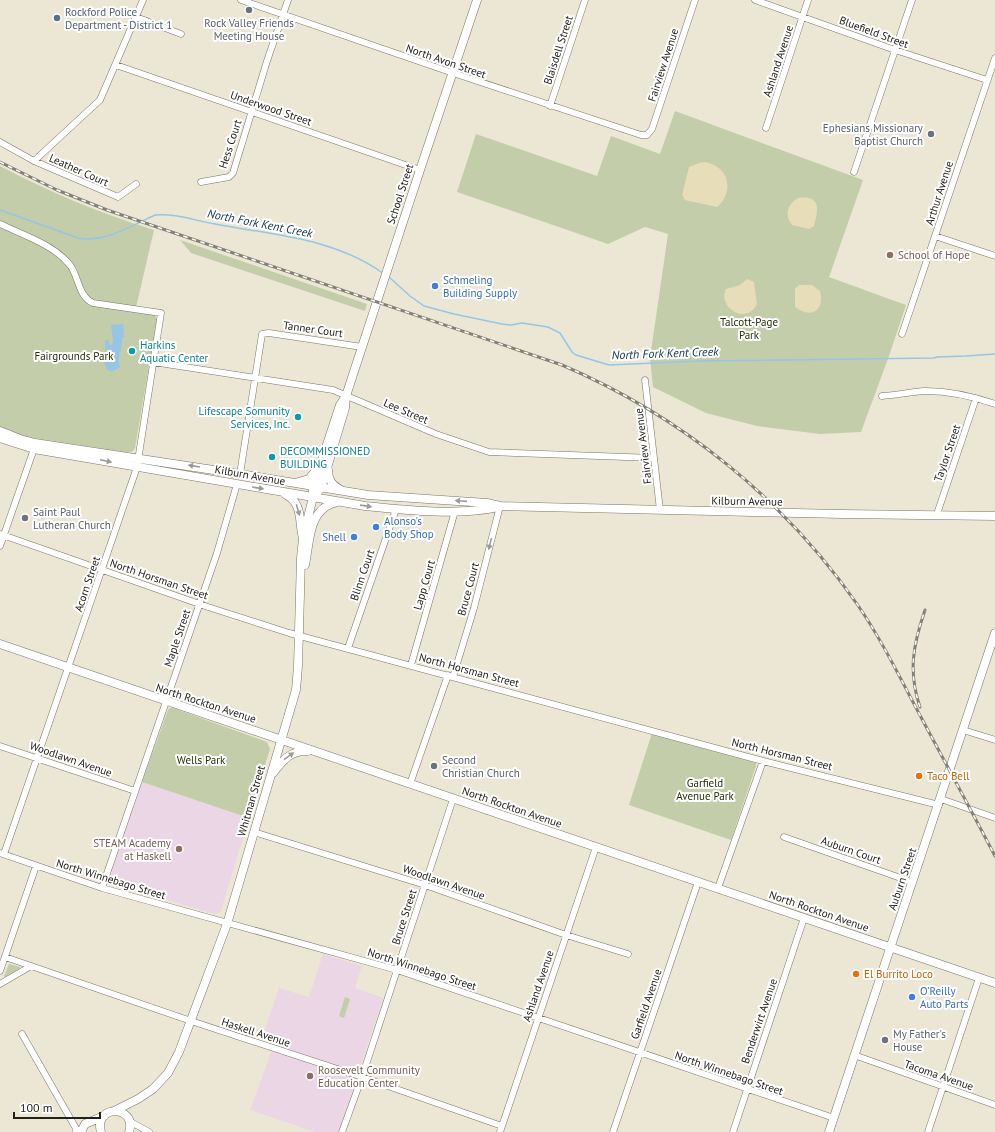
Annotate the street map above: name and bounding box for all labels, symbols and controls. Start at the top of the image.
place label: Rockford Police Department - District 1 [65,5,172,32]
marker: Rock Valley Friends Meeting House [244,5,254,15]
marker: Rockford Police Department - District 1 [52,13,62,23]
street label: Bluefield Street [837,13,911,51]
street label: Blaisdell Street [540,14,576,86]
place label: Rock Valley Friends Meeting House [204,16,294,43]
street label: Ashland Avenue [760,23,796,99]
street label: Fairview Avenue [645,26,682,103]
street label: North Avon Street [404,41,488,81]
street label: Underwood Street [228,88,314,129]
street label: Hess Court [216,117,245,170]
place label: Ephesians Missionary Baptist Church [823,121,924,148]
marker: Ephesians Missionary Baptist Church [926,129,936,139]
street label: Leather Court [47,151,111,189]
street label: Arthur Avenue [922,159,956,227]
street label: School Street [384,162,416,226]
water label: North Fork Kent Creek [206,205,315,241]
place label: School of Hope [898,248,970,262]
marker: School of Hope [885,250,895,260]
place label: Schmeling Building Supply [443,273,518,300]
marker: Schmeling Building Supply [430,281,440,291]
park label: Talcott-Page Park [720,315,778,342]
street label: Tanner Court [282,318,344,340]
place label: Harkins Aquatic Center [140,338,209,365]
water label: North Fork Kent Creek [611,344,719,362]
marker: Harkins Aquatic Center [127,346,137,356]
park label: Fairgrounds Park [34,349,114,363]
street label: Lee Street [382,395,431,427]
place label: Lifescape Somunity Services, Inc. [198,404,291,431]
street label: Fairview Avenue [631,407,655,485]
marker: Lifescape Somunity Services, Inc. [293,412,303,422]
street label: Taylor Street [931,422,963,483]
place label: DECOMMISSIONED BUILDING [280,444,370,471]
marker: DECOMMISSIONED BUILDING [267,452,277,462]
one-way arrow [100,458,113,464]
street label: Kilburn Avenue [214,462,287,488]
one-way arrow [188,463,200,469]
one-way arrow [252,485,264,491]
street label: Kilburn Avenue [711,493,783,509]
one-way arrow [455,498,467,505]
one-way arrow [359,503,372,509]
one-way arrow [295,504,301,516]
place label: Saint Paul Lutheran Church [33,505,111,532]
marker: Saint Paul Lutheran Church [20,513,30,523]
place label: Alonso's Body Shop [384,514,434,541]
marker: Alonso's Body Shop [371,522,381,532]
place label: Shell [322,530,347,544]
marker: Shell [349,532,359,542]
one-way arrow [487,538,493,550]
street label: Blinn Court [347,547,377,602]
street label: Acorn Street [71,554,103,614]
street label: North Horsman Street [108,556,210,602]
street label: Lapp Court [410,558,438,612]
street label: Bruce Court [454,560,482,617]
street label: Maple Street [161,607,193,669]
street label: North Horsman Street [417,650,521,690]
street label: North Rockton Avenue [154,680,258,726]
street label: North Horsman Street [730,735,834,773]
street label: Woodlawn Avenue [28,738,114,780]
one-way arrow [284,752,295,760]
park label: Wells Park [177,753,226,767]
place label: Second Christian Church [442,753,520,780]
marker: Second Christian Church [429,761,439,771]
street label: Whitman Street [234,764,268,838]
place label: Taco Bell [927,769,970,783]
marker: Taco Bell [914,771,924,781]
park label: Garfield Avenue Park [676,776,734,803]
street label: North Rockton Avenue [460,783,564,831]
street label: Auburn Court [819,833,883,867]
place label: STEAM Academy at Haskell [93,836,172,863]
marker: STEAM Academy at Haskell [174,844,184,854]
street label: Auburn Street [885,846,919,912]
street label: North Winnebago Street [55,856,168,902]
street label: Woodlawn Avenue [401,861,487,903]
street label: Bruce Street [388,887,420,946]
street label: North Rockton Avenue [767,887,871,935]
street label: North Winnebago Street [366,945,479,993]
street label: Ashland Avenue [519,948,557,1024]
street label: Garfield Avenue [627,967,665,1041]
place label: El Burrito Loco [864,967,933,981]
marker: El Burrito Loco [851,969,861,979]
street label: Benderwirt Avenue [738,976,780,1065]
place label: O'Reilly Auto Parts [920,984,969,1011]
marker: O'Reilly Auto Parts [907,992,917,1002]
street label: Haskell Avenue [220,1014,293,1050]
place label: My Father's House [893,1027,946,1054]
marker: My Father's House [880,1035,890,1045]
street label: North Winnebago Street [673,1048,785,1098]
street label: Tacoma Avenue [903,1057,976,1094]
place label: Roosevelt Community Education Center [318,1063,421,1090]
marker: Roosevelt Community Education Center [305,1071,315,1081]
scale bar [14,1094,100,1120]
text: 100 m [20,1100,53,1115]

